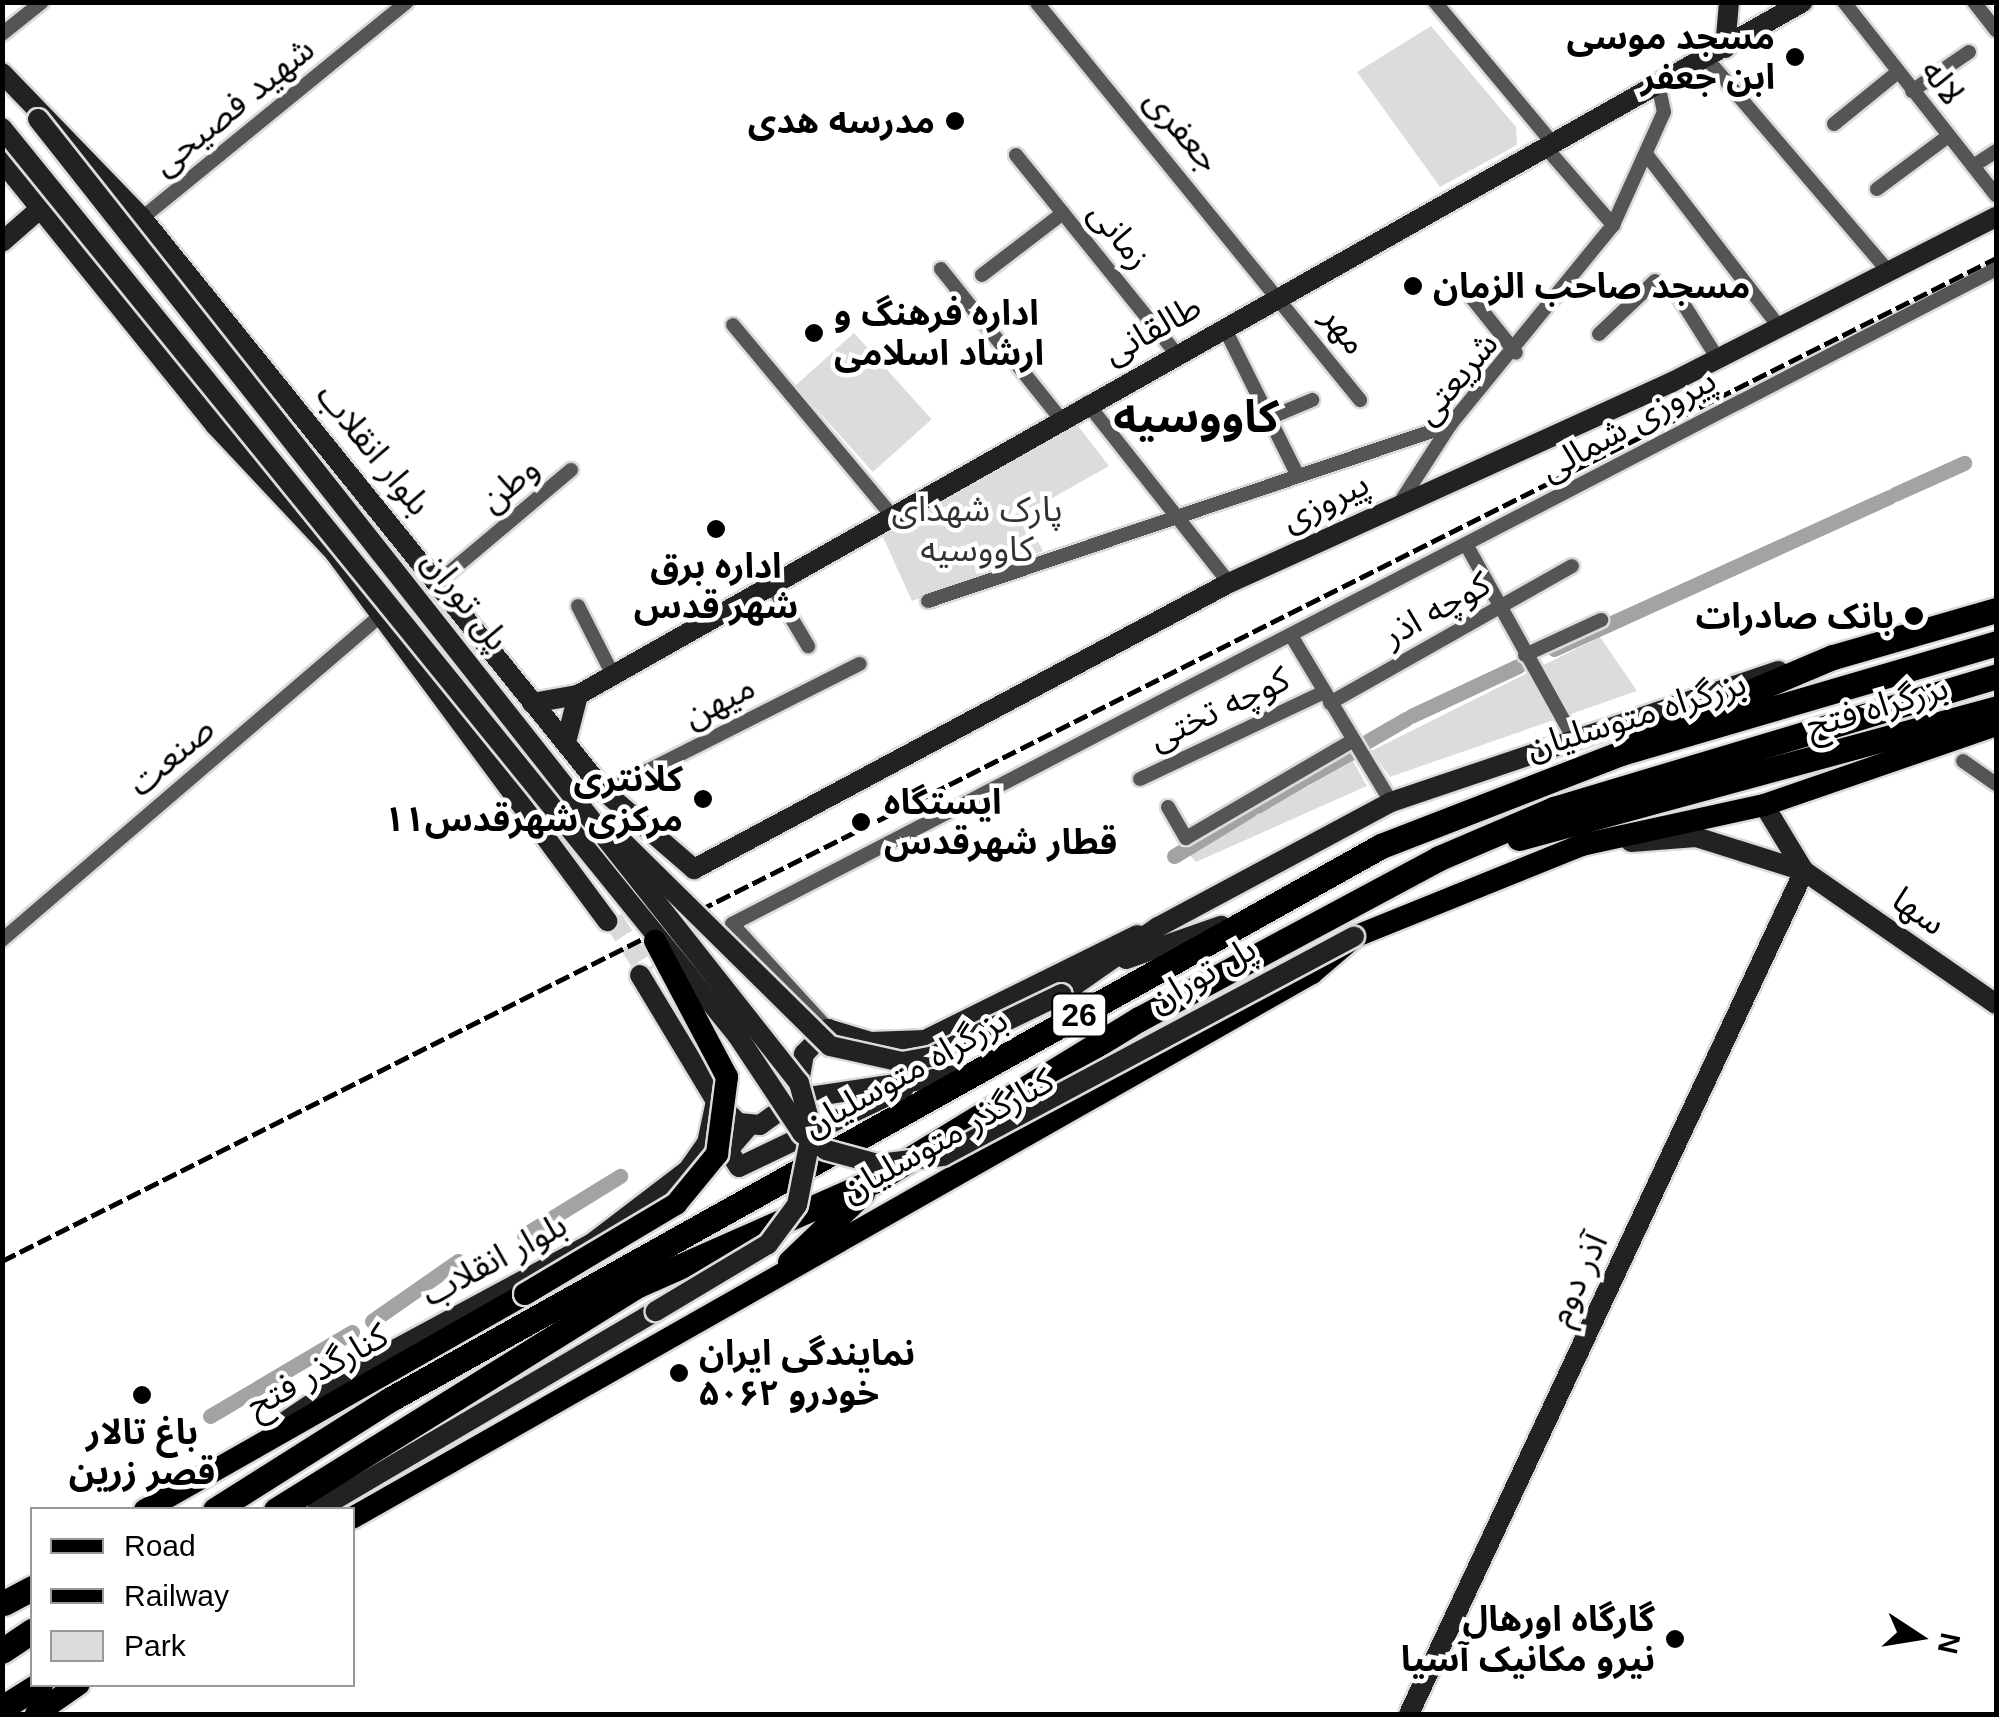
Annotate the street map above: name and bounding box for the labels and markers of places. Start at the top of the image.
place label: مسجد موسی ابن جعفر [1566,16,1775,98]
marker: مسجد موسی ابن جعفر [1784,46,1806,68]
place label: مدرسه هدی [748,100,935,142]
marker: مدرسه هدی [944,110,966,132]
place label: مسجد صاحب الزمان [1433,265,1750,307]
marker: مسجد صاحب الزمان [1402,275,1424,297]
place label: اداره فرهنگ و ارشاد اسلامی [834,292,1044,374]
marker: اداره فرهنگ و ارشاد اسلامی [803,322,825,344]
marker: اداره برق شهر قدس [705,518,727,540]
place label: اداره برق شهر قدس [634,545,798,627]
place label: بانک صادرات [1695,595,1894,637]
marker: بانک صادرات [1903,605,1925,627]
place label: کلانتری ۱۱مرکزی شهرقدس [385,758,683,840]
place label: ایستگاه قطار شهرقدس [884,781,1117,863]
marker: کلانتری ۱۱مرکزی شهرقدس [692,788,714,810]
marker: ایستگاه قطار شهرقدس [848,809,874,835]
place label: نمایندگی ایران خودرو ۵۰۶۲ [699,1332,915,1414]
marker: نمایندگی ایران خودرو ۵۰۶۲ [668,1362,690,1384]
marker: باغ تالار قصر زرین [131,1384,153,1406]
place label: باغ تالار قصر زرین [69,1411,215,1493]
place label: گارگاه اورهال نیرو مکانیک آسیا [1401,1598,1655,1680]
marker: گارگاه اورهال نیرو مکانیک آسیا [1664,1628,1686,1650]

